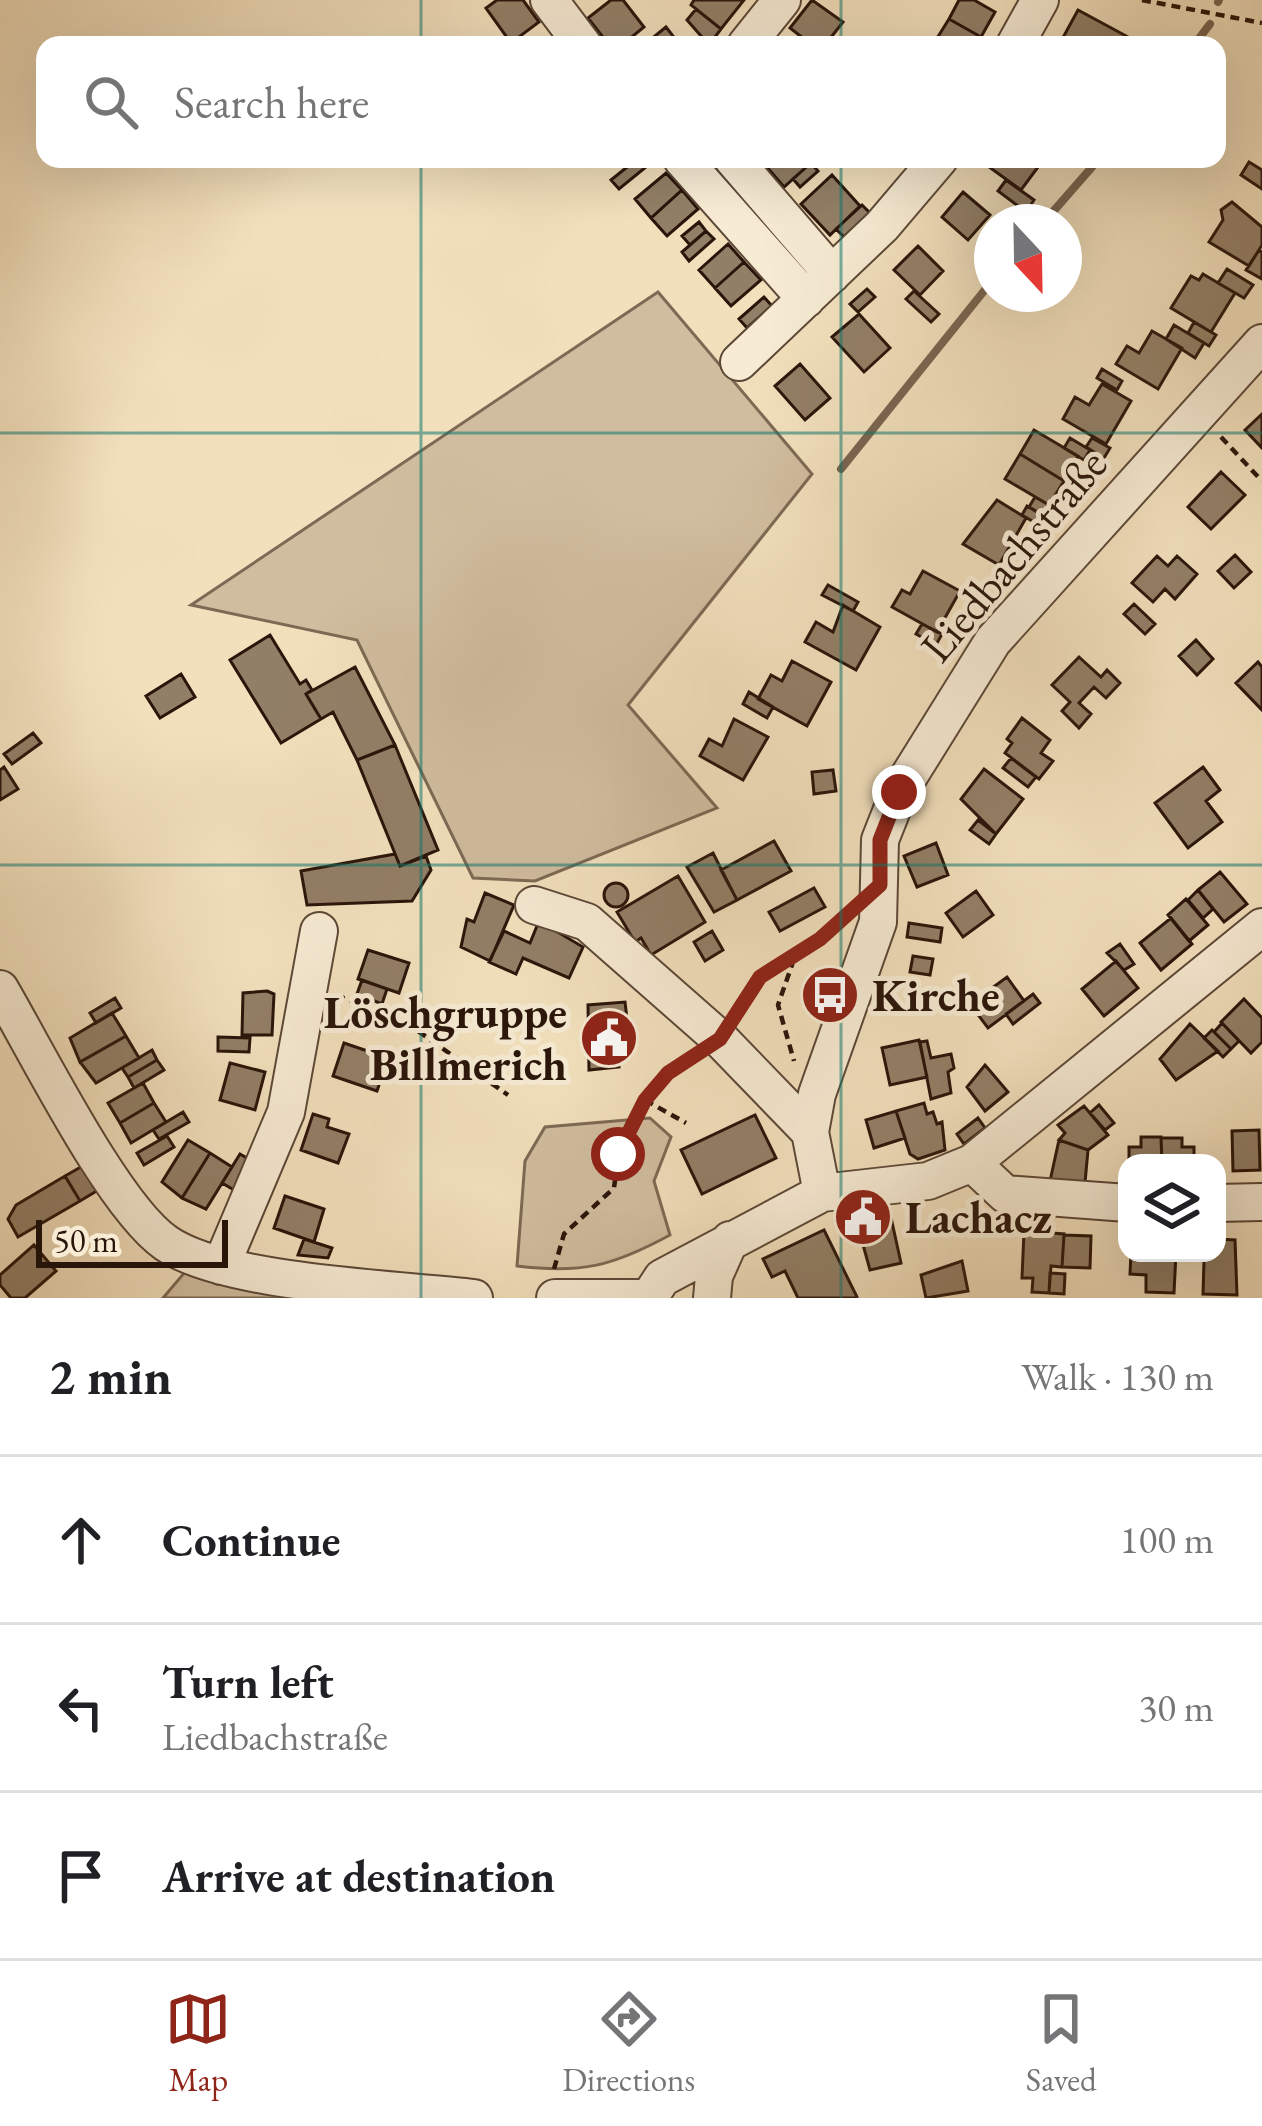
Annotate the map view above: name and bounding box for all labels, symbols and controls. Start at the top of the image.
search box [36,36,1226,168]
icon: search [78,69,144,135]
text: Search here [174,73,369,131]
north arrow [974,204,1082,312]
street label: Liedbachstraße [907,436,1119,674]
route end [872,765,926,819]
bus stop icon: Kirche [799,964,861,1026]
place label: Kirche [872,966,1000,1024]
place label: Löschgruppe Billmerich [323,983,567,1093]
public building icon: Löschgruppe Billmerich [578,1007,640,1069]
route start [591,1127,645,1181]
map controls [1118,1154,1226,1262]
button: layers [1118,1154,1226,1262]
public building icon: Lachacz [832,1186,894,1248]
place label: Lachacz [905,1188,1052,1246]
scale bar [36,1214,228,1267]
text: 50 m [54,1219,118,1262]
text: 2 min [48,1343,172,1409]
text: Walk · 130 m [1021,1351,1214,1402]
icon: ahead [48,1507,114,1573]
text: Continue [162,1511,340,1569]
text: 100 m [1120,1514,1214,1565]
text: Turn left [162,1653,334,1711]
icon: left [48,1675,114,1741]
text: 30 m [1138,1682,1214,1733]
text: Liedbachstraße [162,1711,388,1762]
icon: arrive [48,1843,114,1909]
text: Arrive at destination [162,1847,555,1905]
tab: Map [165,1986,231,2101]
tab: Directions [562,1986,695,2101]
tab: Saved [1026,1986,1097,2101]

